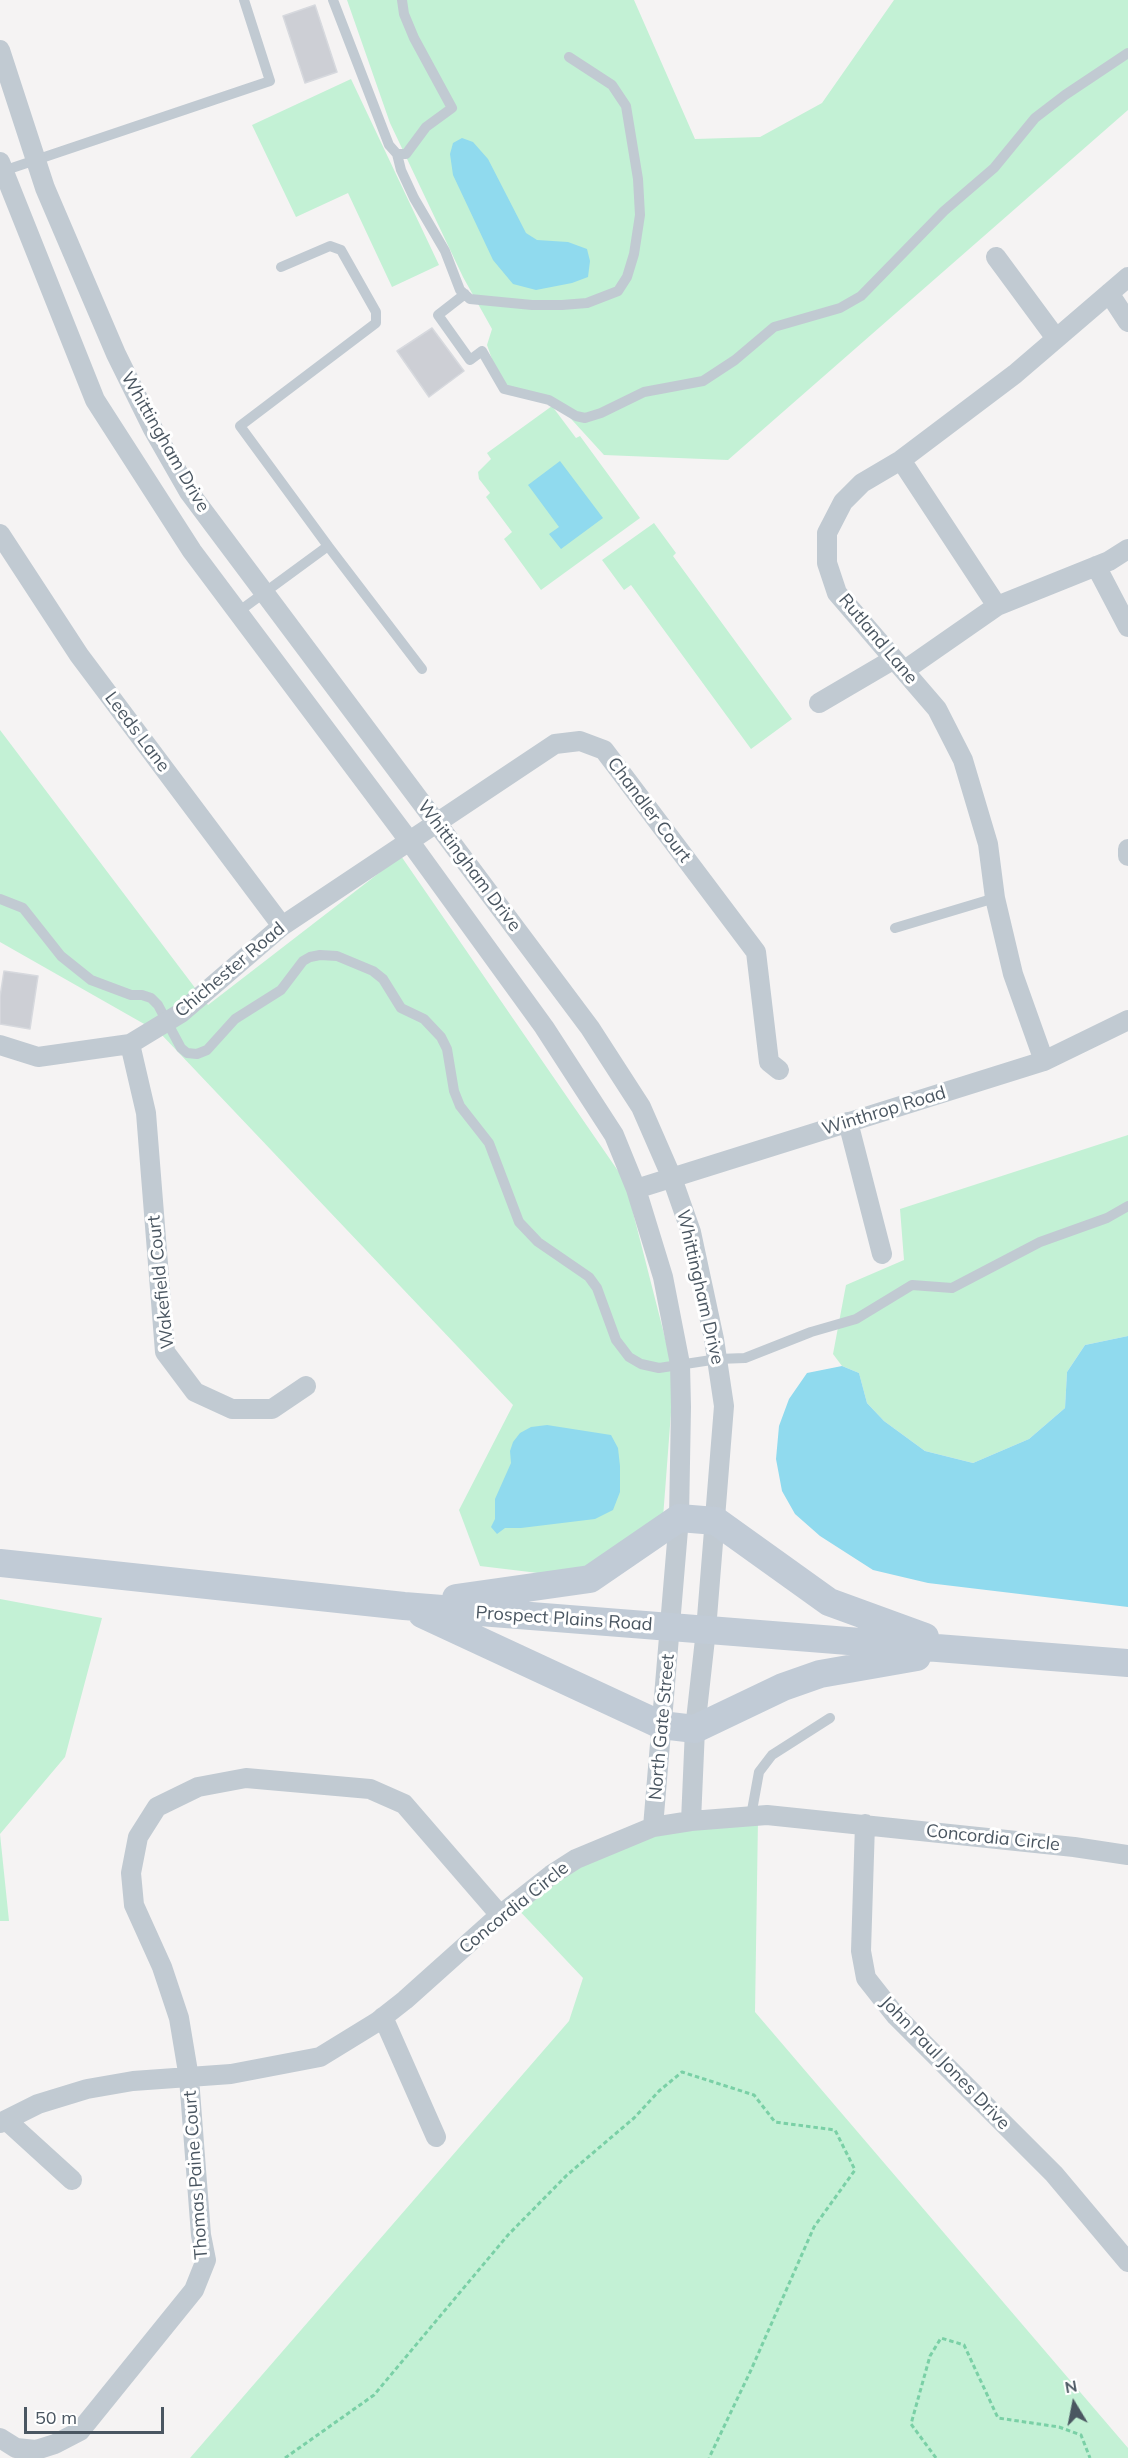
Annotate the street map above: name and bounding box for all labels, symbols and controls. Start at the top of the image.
street label: Whittingham Drive [116,368,214,516]
street label: Rutland Lane [834,589,922,689]
street label: Leeds Lane [100,688,174,776]
street label: Chandler Court [602,753,696,867]
street label: Whittingham Drive [413,796,525,936]
street label: Chichester Road [171,918,289,1022]
street label: Winthrop Road [820,1082,948,1140]
street label: Whittingham Drive [672,1207,728,1367]
street label: Wakefield Court [143,1214,179,1350]
street label: Prospect Plains Road [475,1602,653,1636]
street label: North Gate Street [645,1653,679,1801]
street label: Concordia Circle [925,1820,1061,1856]
street label: Concordia Circle [455,1857,573,1959]
street label: John Paul Jones Drive [876,1992,1014,2134]
street label: Thomas Paine Court [179,2090,213,2260]
north arrow [1044,2374,1104,2434]
text: N [1063,2375,1079,2397]
scale bar [27,2395,166,2433]
text: 50 m [35,2406,77,2429]

